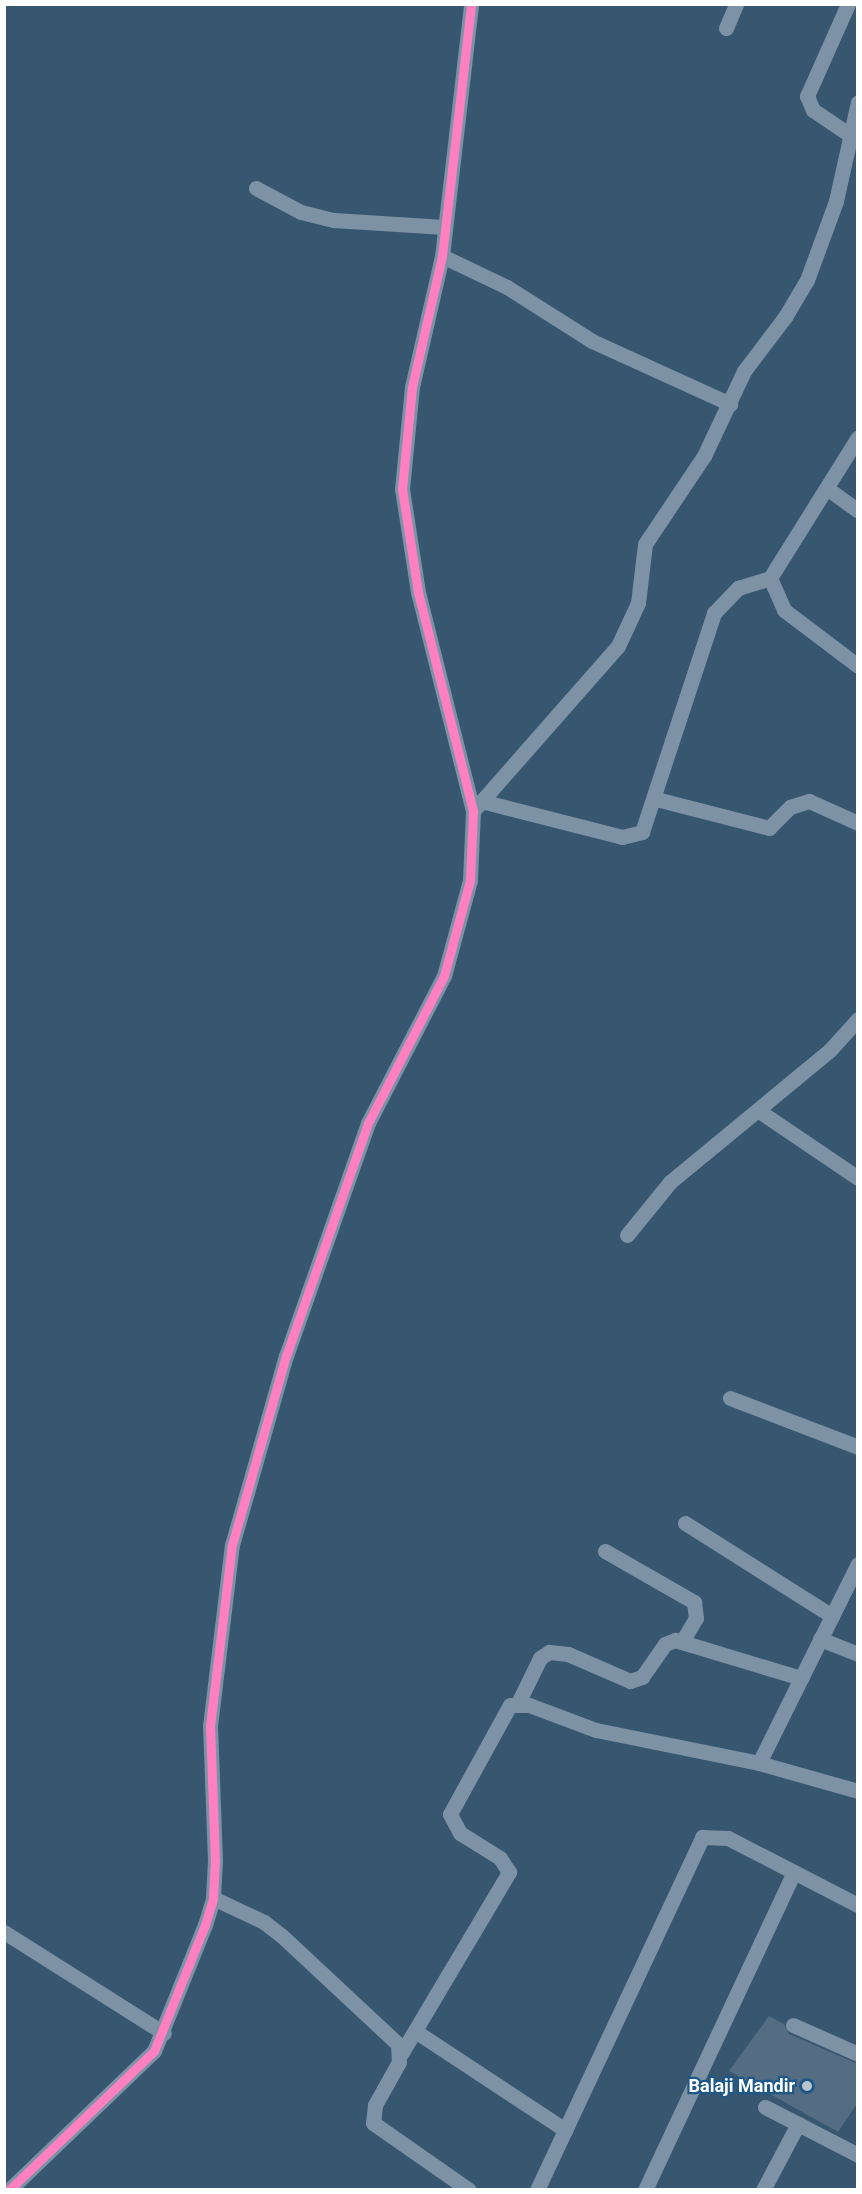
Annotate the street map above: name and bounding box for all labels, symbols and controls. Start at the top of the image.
place label: Balaji Mandir [689,2075,795,2097]
marker: Balaji Mandir [800,2079,814,2093]

